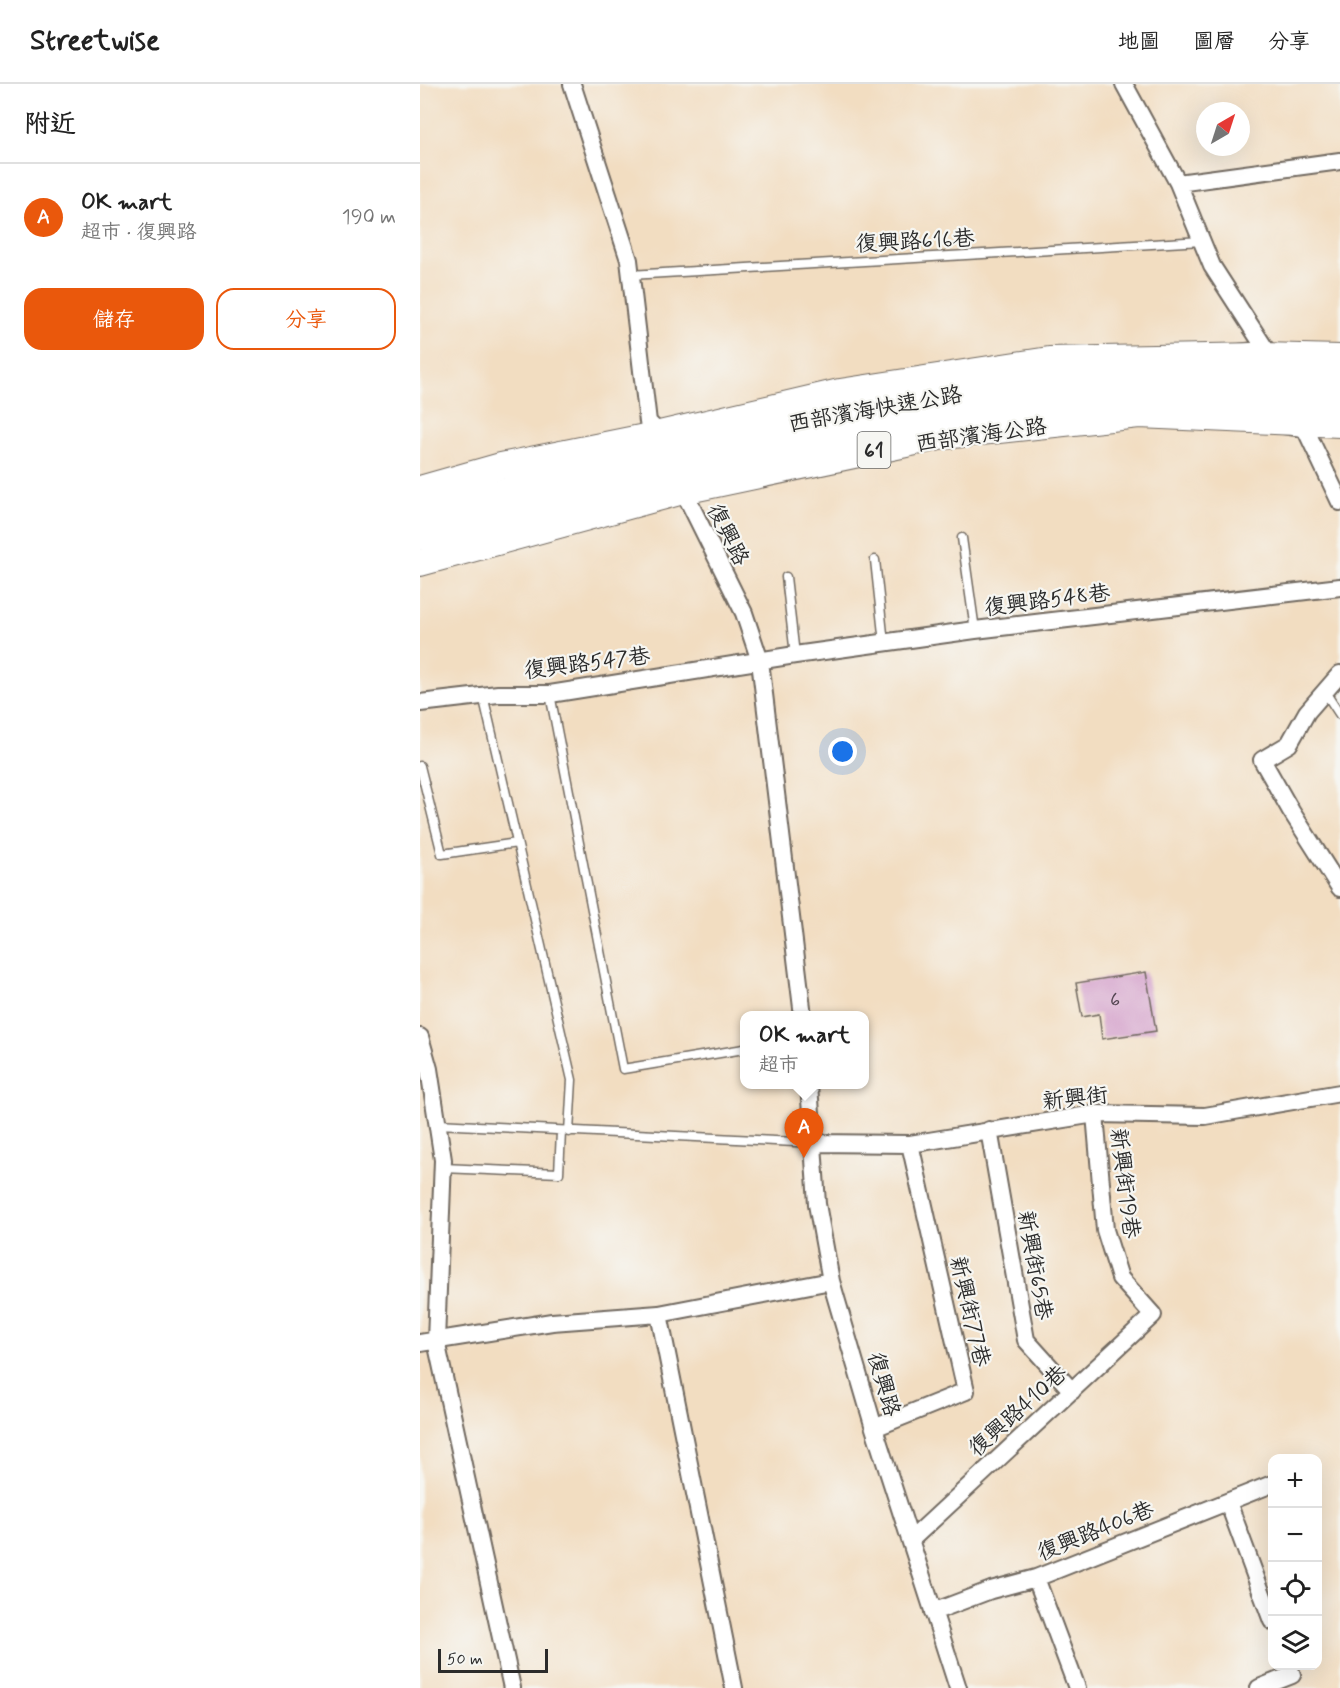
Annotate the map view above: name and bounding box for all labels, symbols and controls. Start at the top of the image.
text: Streetwise [30,23,160,60]
text: 地圖 [1118,28,1160,56]
text: 圖層 [1193,28,1235,56]
text: 分享 [1268,28,1310,56]
north arrow [1196,102,1250,156]
text: 附近 [24,108,76,142]
text: OK mart [81,189,172,217]
text: A [37,204,50,231]
text: 190 m [342,204,396,231]
text: 超市 · 復興路 [81,219,196,246]
street label: 復興路616巷 [855,225,975,259]
button: 儲存 [24,288,204,350]
button: 分享 [216,288,396,350]
street label: 西部濱海快速公路 [786,381,964,439]
street label: 西部濱海公路 [914,413,1049,459]
road number: 61 [858,432,890,468]
street label: 復興路 [700,499,755,571]
street label: 復興路548巷 [983,579,1112,623]
street label: 復興路547巷 [523,642,652,686]
your location [828,737,857,766]
house number: 6 [1110,987,1120,1014]
popup [740,1011,869,1089]
text: OK mart [759,1022,850,1050]
text: 超市 [759,1052,799,1079]
street label: 新興街 [1041,1082,1109,1116]
pin: A [784,1108,824,1158]
street label: 新興街19巷 [1103,1126,1145,1240]
street label: 新興街65巷 [1011,1208,1057,1322]
street label: 新興街77巷 [943,1254,995,1369]
street label: 復興路 [861,1349,906,1420]
street label: 復興路410巷 [963,1360,1074,1463]
map controls [1268,1454,1322,1670]
button: + [1268,1454,1322,1508]
street label: 復興路406巷 [1033,1496,1158,1568]
button: − [1268,1508,1322,1562]
button: locate [1268,1562,1322,1616]
button: layers [1268,1616,1322,1670]
scale bar [438,1646,548,1674]
text: 50 m [447,1649,483,1670]

